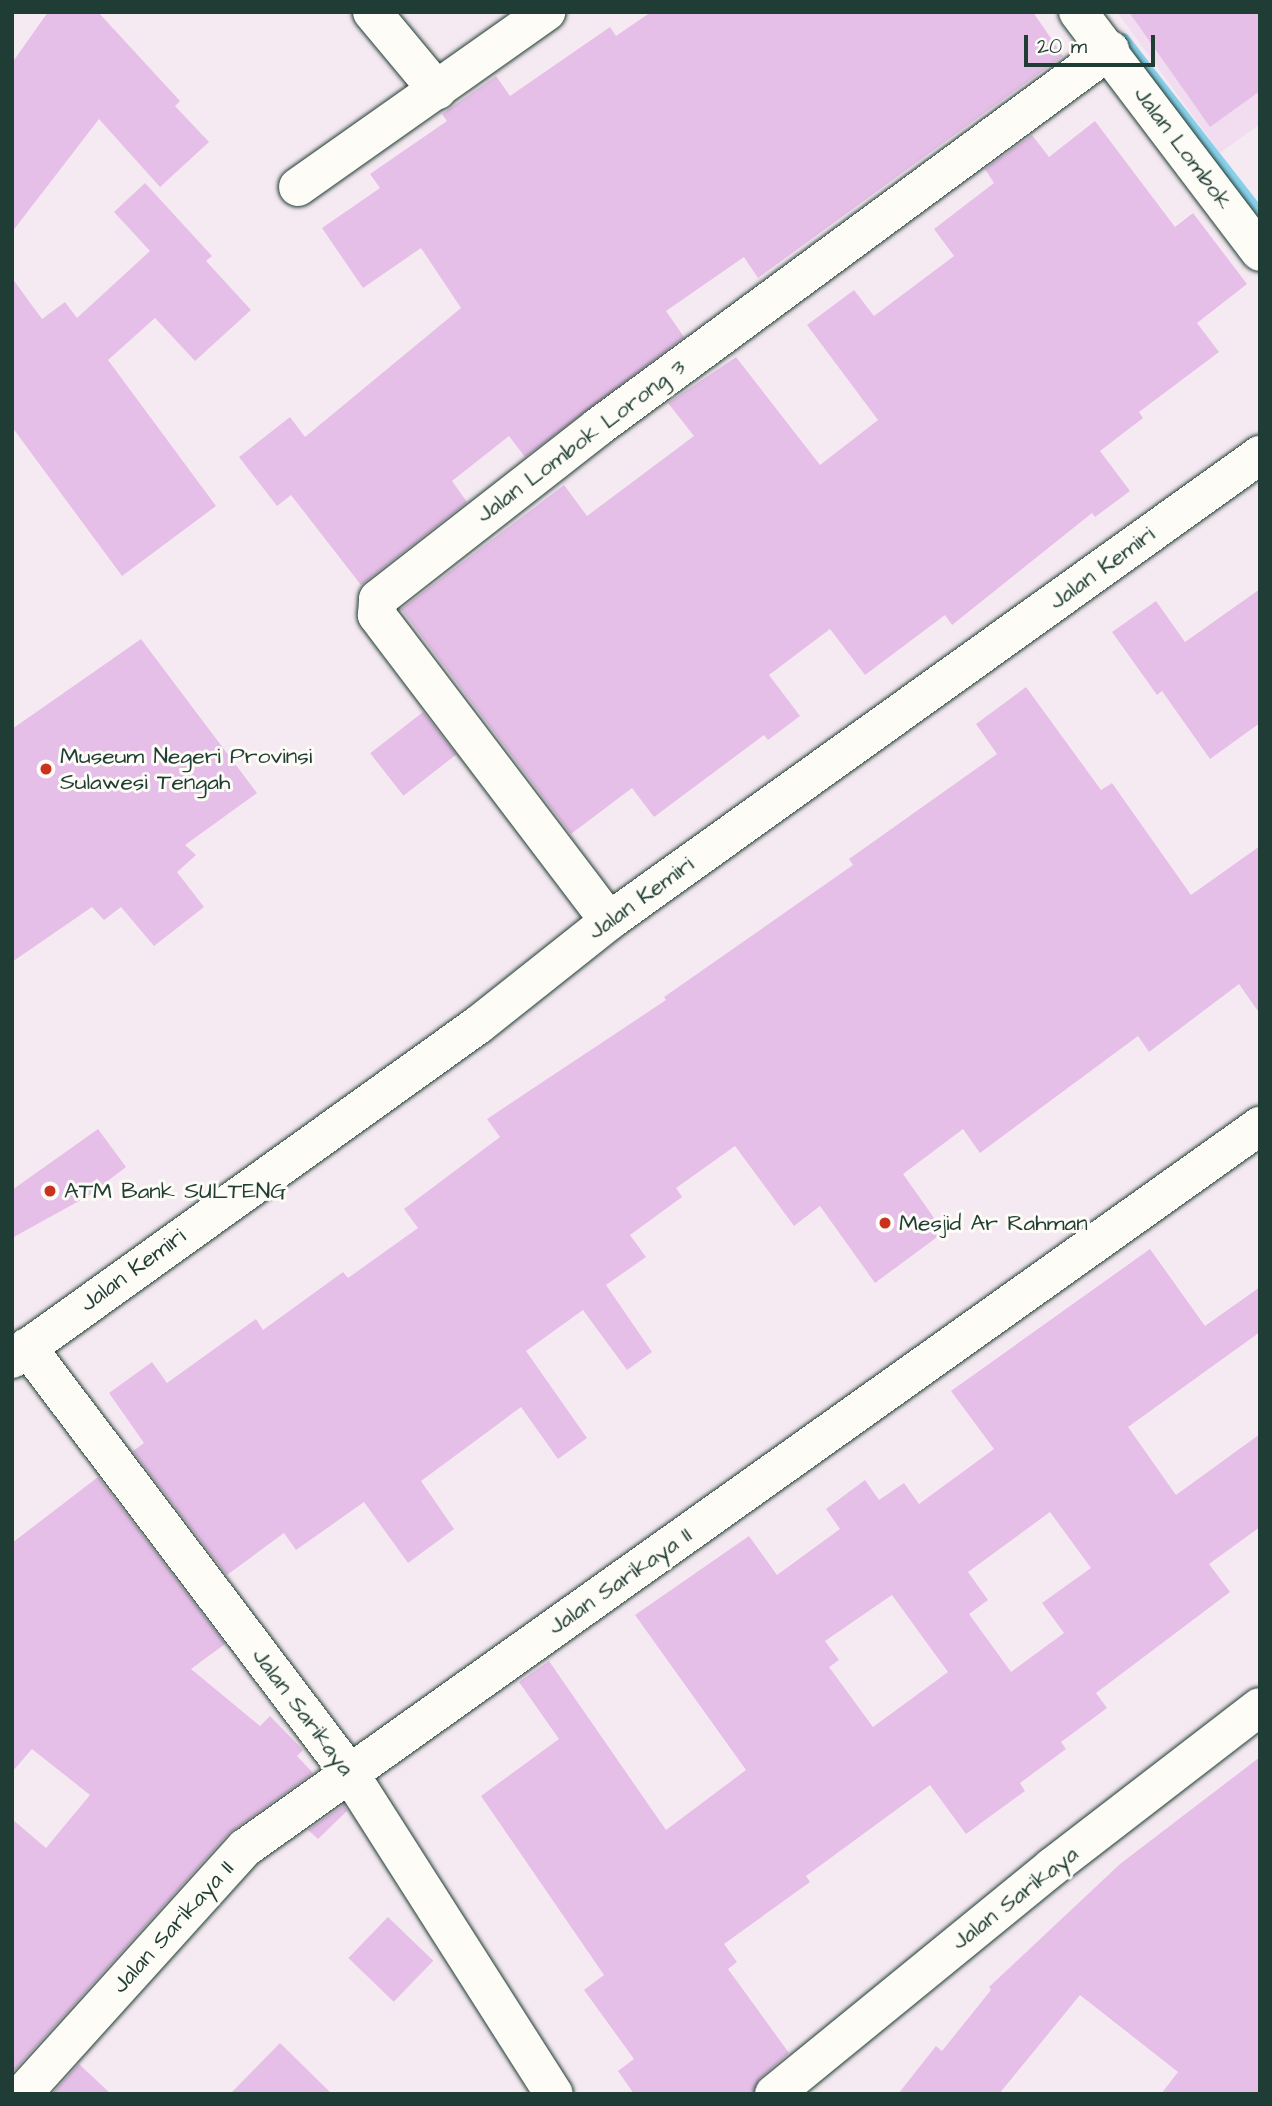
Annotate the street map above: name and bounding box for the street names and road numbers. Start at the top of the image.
street label: Jalan Lombok [1128,81,1238,215]
street label: Jalan Lombok Lorong 3 [471,353,691,529]
street label: Jalan Kemiri [1044,520,1160,616]
street label: Jalan Kemiri [583,850,699,946]
street label: Jalan Kemiri [75,1222,191,1318]
street label: Jalan Sarikaya II [543,1521,697,1641]
street label: Jalan Sarikaya [246,1643,360,1781]
street label: Jalan Sarikaya [946,1840,1084,1956]
street label: Jalan Sarikaya II [106,1855,240,1999]

